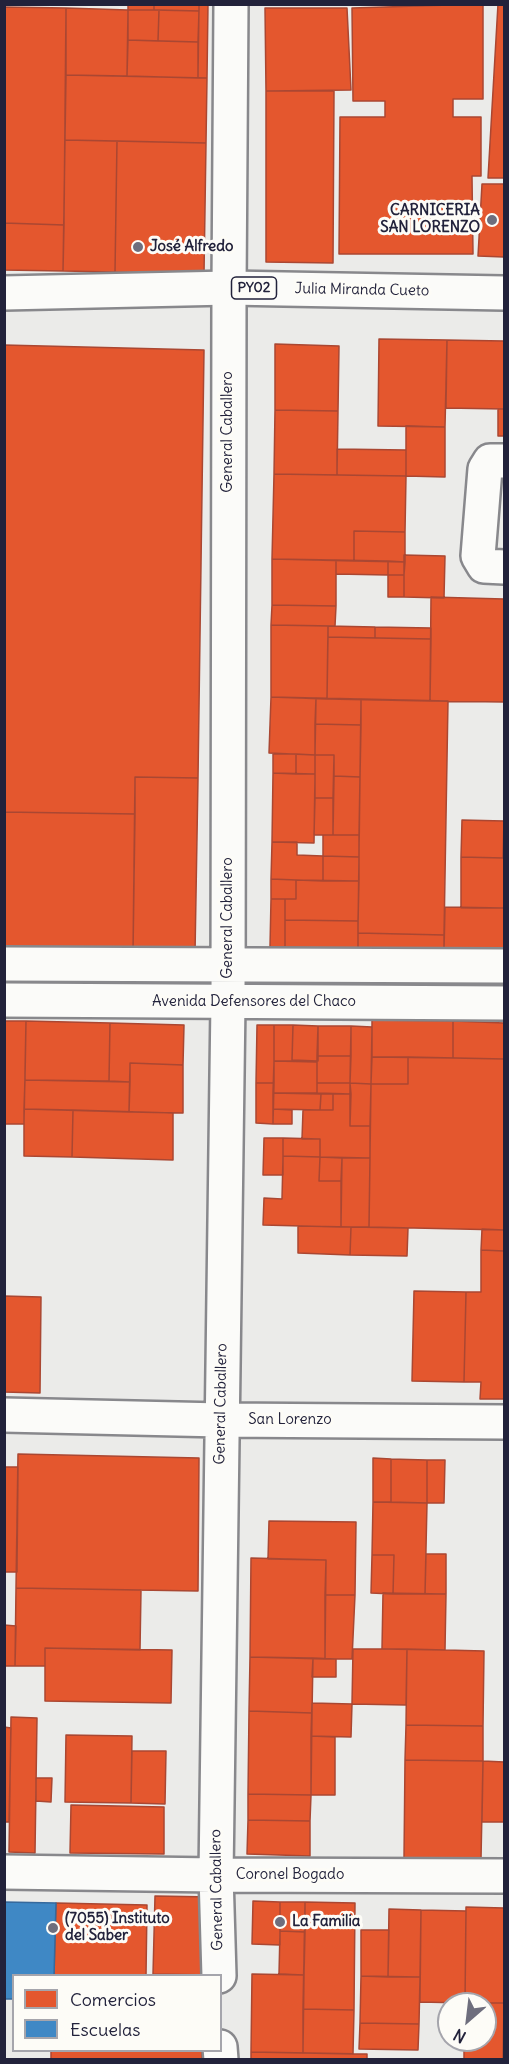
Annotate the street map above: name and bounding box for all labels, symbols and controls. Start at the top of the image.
place label: CARNICERIA SAN LORENZO [380,202,480,237]
marker: CARNICERIA SAN LORENZO [485,213,499,227]
place label: José Alfredo [150,238,233,256]
marker: José Alfredo [131,240,145,254]
road number: PY02 [232,277,276,299]
street label: Julia Miranda Cueto [294,280,430,300]
street label: General Caballero [219,371,237,493]
street label: General Caballero [219,857,237,979]
street label: Avenida Defensores del Chaco [152,993,356,1011]
street label: General Caballero [211,1343,231,1465]
street label: San Lorenzo [248,1411,332,1429]
street label: General Caballero [207,1829,227,1951]
street label: Coronel Bogado [236,1866,344,1884]
place label: (7055) Instituto del Saber [65,1910,170,1945]
place label: La Familia [292,1913,360,1931]
marker: La Familia [273,1915,287,1929]
marker: (7055) Instituto del Saber [46,1921,60,1935]
legend [12,1974,222,2052]
text: Comercios [70,1988,156,2011]
north arrow [437,1992,497,2052]
text: Escuelas [70,2018,141,2041]
text: N [450,2025,469,2048]

